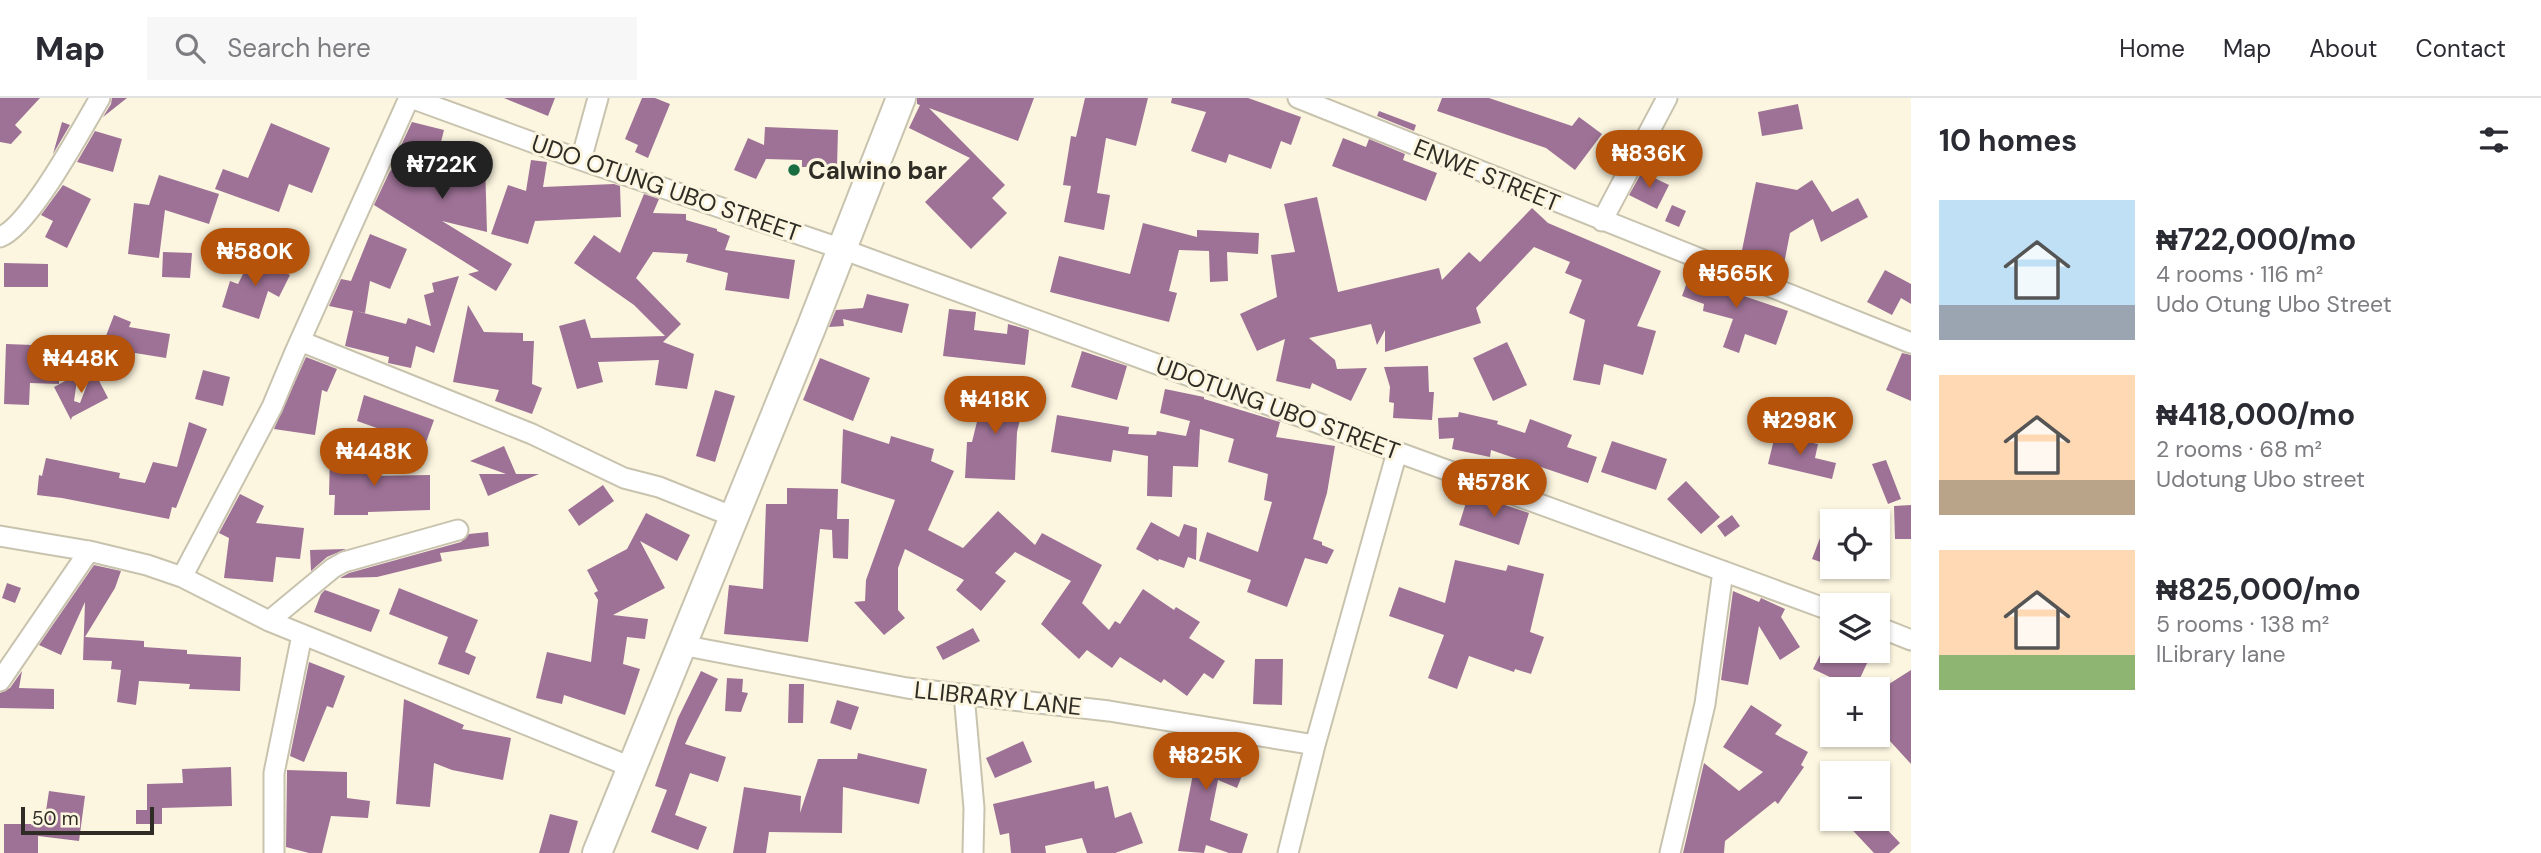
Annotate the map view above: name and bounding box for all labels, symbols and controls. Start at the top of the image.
search box [147,17,637,80]
text: Map [35,27,105,70]
icon: search [171,29,209,67]
text: Search here [227,31,371,65]
text: Home [2119,33,2185,64]
text: Map [2223,33,2271,64]
text: About [2309,33,2378,64]
text: Contact [2416,33,2506,64]
text: 10 homes [1939,121,2077,160]
icon: filters [2475,121,2513,159]
street label: UDO OTUNG UBO STREET [528,127,804,249]
pin: ₦836K [1600,130,1698,190]
street label: ENWE STREET [1409,132,1565,218]
text: ₦836K [1612,138,1686,168]
pin: ₦722K [393,141,491,201]
text: ₦722K [407,149,477,179]
place label: Calwino bar [808,155,947,186]
marker: Calwino bar [786,162,802,178]
text: ₦722,000/mo [2156,220,2356,259]
pin: ₦580K [206,228,304,288]
icon: home [1995,228,2079,312]
text: ₦580K [217,236,293,266]
pin: ₦565K [1687,250,1785,310]
text: ₦565K [1699,258,1773,288]
text: 4 rooms · 116 m² [2156,259,2323,289]
text: Udo Otung Ubo Street [2156,289,2392,319]
pin: ₦448K [32,336,130,395]
text: ₦448K [43,343,119,373]
street label: UDOTUNG UBO STREET [1152,349,1404,467]
pin: ₦418K [946,376,1044,436]
text: ₦418K [960,384,1030,414]
text: ₦418,000/mo [2156,395,2355,434]
pin: ₦298K [1751,398,1849,457]
icon: home [1995,403,2079,487]
text: ₦298K [1763,405,1837,435]
pin: ₦448K [325,428,423,488]
text: 2 rooms · 68 m² [2156,434,2322,464]
text: ₦448K [336,436,412,466]
pin: ₦578K [1445,460,1543,519]
text: Udotung Ubo street [2156,464,2365,494]
text: ₦578K [1458,467,1530,497]
map controls [1820,509,1890,831]
button: locate [1820,509,1890,579]
text: ₦825,000/mo [2156,570,2361,609]
icon: home [1995,578,2079,662]
button: layers [1820,593,1890,663]
text: 5 rooms · 138 m² [2156,609,2329,639]
text: lLibrary lane [2156,639,2286,669]
street label: LLIBRARY LANE [913,674,1083,722]
button: + [1820,677,1890,747]
pin: ₦825K [1157,732,1255,792]
text: ₦825K [1169,740,1243,770]
button: − [1820,761,1890,831]
scale bar [21,804,154,836]
text: 50 m [32,806,79,831]

